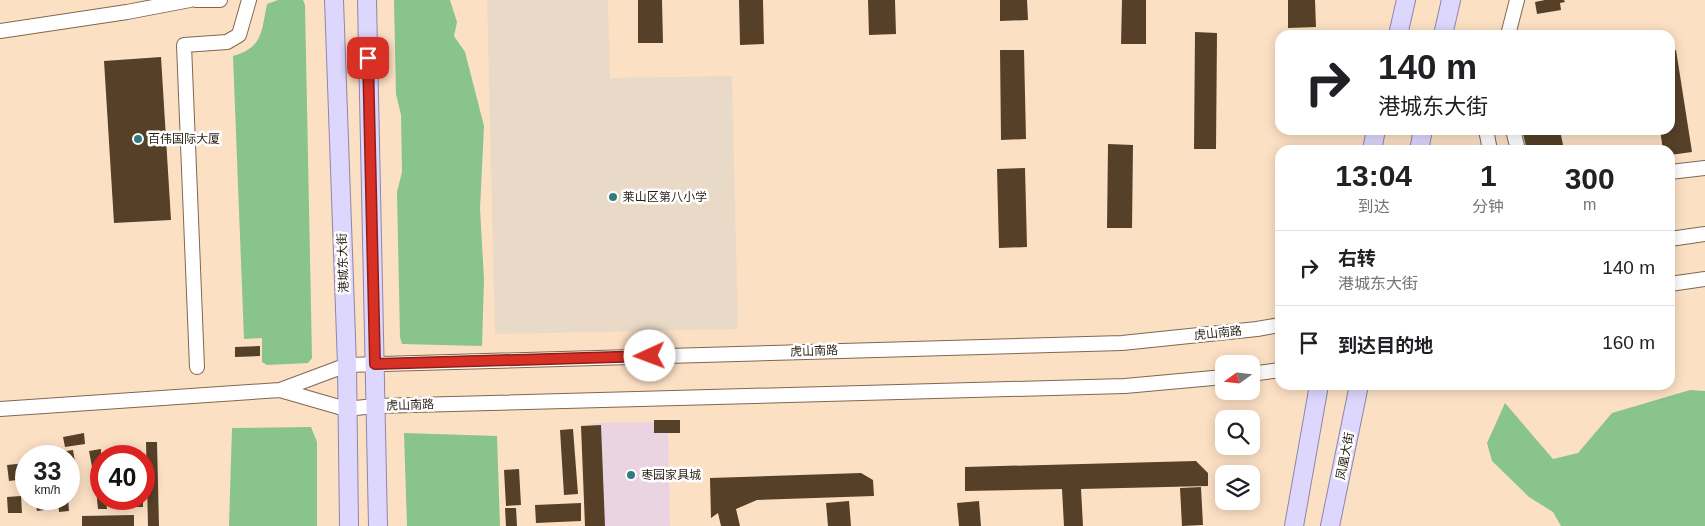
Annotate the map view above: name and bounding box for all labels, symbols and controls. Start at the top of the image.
pin [347,37,389,79]
icon: arrive [354,44,382,72]
text: 140 m [1378,47,1477,86]
icon: right [1295,50,1360,115]
text: 港城东大街 [1378,94,1488,119]
place label: 百伟国际大厦 [148,132,220,146]
marker: 百伟国际大厦 [132,133,144,145]
text: 13:04 [1335,159,1412,192]
text: 1 [1480,159,1497,192]
text: 300 [1565,162,1615,195]
place label: 莱山区第八小学 [623,190,707,204]
marker: 莱山区第八小学 [607,191,619,203]
text: m [1583,196,1596,213]
text: 到达 [1358,198,1390,215]
text: 分钟 [1472,198,1504,215]
street label: 港城东大街 [335,233,351,293]
text: 右转 [1338,248,1376,269]
icon: right [1295,254,1323,282]
text: 140 m [1602,257,1655,278]
text: 港城东大街 [1338,275,1418,292]
street label: 虎山南路 [1193,324,1243,342]
position arrow [623,329,675,381]
icon: arrive [1295,329,1323,357]
text: 160 m [1602,332,1655,353]
text: 到达目的地 [1338,335,1433,356]
street label: 虎山南路 [790,343,838,359]
north arrow [1215,355,1260,400]
map controls [1215,355,1260,510]
street label: 虎山南路 [386,397,434,413]
button: search [1215,410,1260,455]
street label: 凤凰大街 [1334,431,1356,481]
speed limit sign: 40 [90,445,155,510]
text: 33 [34,457,61,485]
button: layers [1215,465,1260,510]
place label: 枣园家具城 [641,468,701,482]
marker: 枣园家具城 [625,469,637,481]
text: km/h [34,483,61,497]

